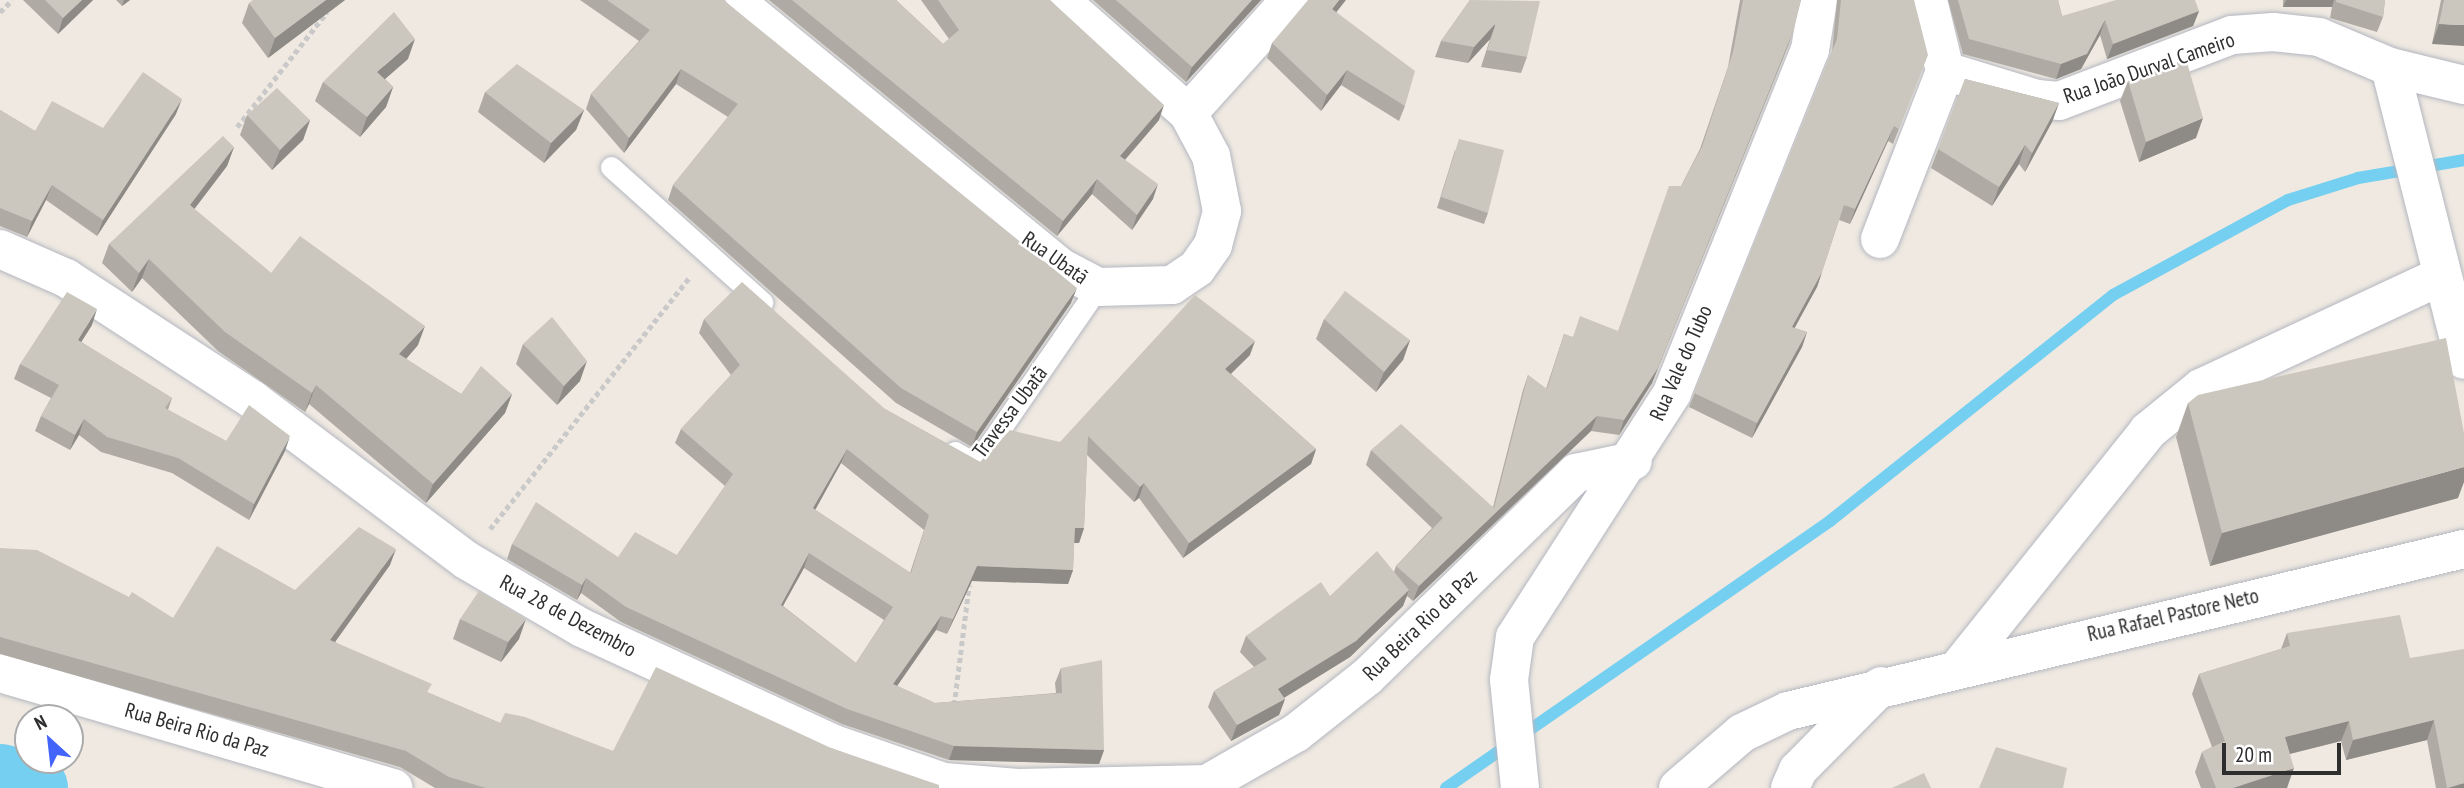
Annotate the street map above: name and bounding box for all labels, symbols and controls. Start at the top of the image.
street label: Rua João Durval Cameiro [2060,27,2238,109]
street label: Rua Ubatã [1017,226,1093,290]
street label: Rua Vale do Tubo [1644,301,1718,425]
street label: Travessa Ubatã [967,361,1053,463]
street label: Rua Beira Rio da Paz [1358,564,1482,686]
street label: Rua 28 de Dezembro [496,569,640,663]
street label: Rua Rafael Pastore Neto [2085,583,2261,647]
street label: Rua Beira Rio da Paz [122,697,272,763]
north arrow [14,704,84,774]
text: N [30,709,50,735]
scale bar [2226,728,2345,772]
text: 20 m [2235,741,2272,768]

